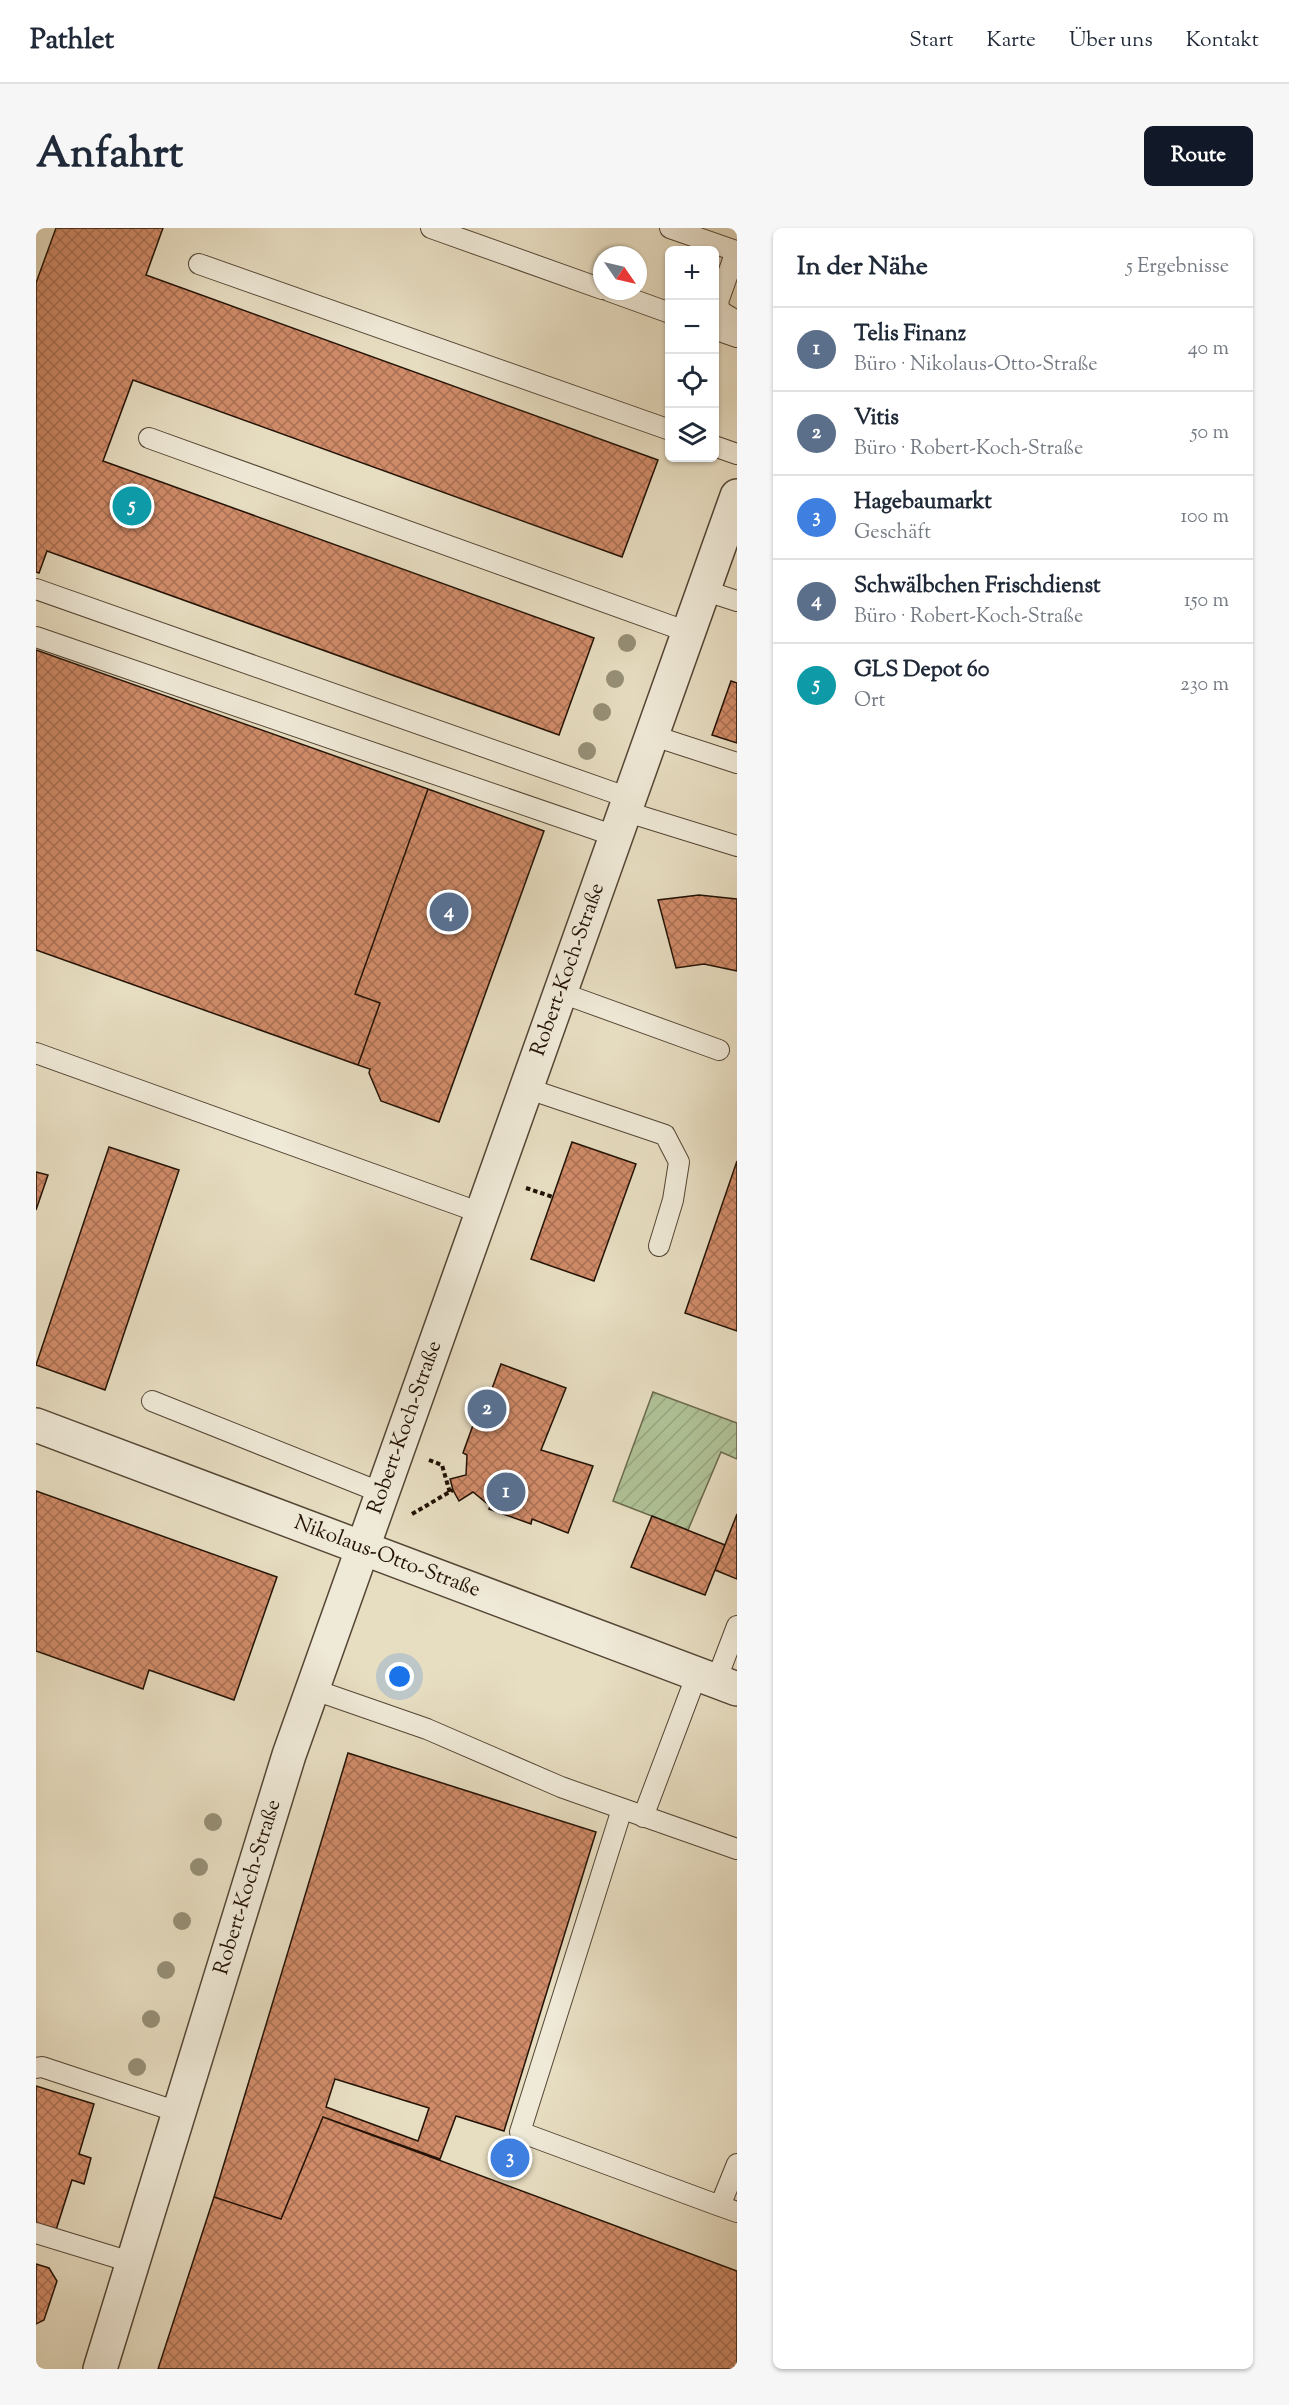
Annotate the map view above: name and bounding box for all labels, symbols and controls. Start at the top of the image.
text: Pathlet [30,21,114,61]
text: Start [909,26,953,56]
text: Karte [986,26,1036,56]
text: Über uns [1069,26,1153,56]
text: Kontakt [1186,26,1259,56]
text: Anfahrt [36,126,183,186]
button: Route [1144,126,1253,186]
north arrow [593,246,647,300]
map controls [665,246,719,462]
button: + [665,246,719,300]
text: In der Nähe [797,249,928,286]
text: 5 Ergebnisse [1126,253,1229,282]
button: − [665,300,719,354]
text: Telis Finanz [854,319,966,351]
text: 1 [813,335,820,364]
text: 40 m [1188,335,1229,364]
text: Büro · Nikolaus-Otto-Straße [854,351,1098,380]
button: locate [665,354,719,408]
text: Vitis [854,403,899,435]
button: layers [665,408,719,462]
text: 2 [812,419,821,448]
text: 50 m [1191,419,1229,448]
text: Büro · Robert-Koch-Straße [854,435,1083,464]
pin: 5 [112,484,152,528]
text: Hagebaumarkt [854,487,992,519]
text: 3 [812,503,821,532]
text: 100 m [1180,503,1229,532]
text: Geschäft [854,519,931,548]
text: Schwälbchen Frischdienst [854,571,1101,603]
text: 4 [811,587,822,616]
text: 150 m [1184,587,1229,616]
text: Büro · Robert-Koch-Straße [854,603,1083,632]
text: GLS Depot 60 [854,655,989,687]
text: 5 [813,671,820,700]
text: 230 m [1180,671,1229,700]
text: Ort [854,687,885,716]
street label: Robert-Koch-Straße [524,879,613,1060]
pin: 4 [430,890,468,934]
street label: Robert-Koch-Straße [361,1337,450,1518]
pin: 2 [468,1386,506,1432]
pin: 1 [486,1470,526,1514]
street label: Nikolaus-Otto-Straße [290,1508,484,1606]
your location [385,1662,414,1691]
street label: Robert-Koch-Straße [207,1796,289,1979]
pin: 3 [490,2136,530,2180]

